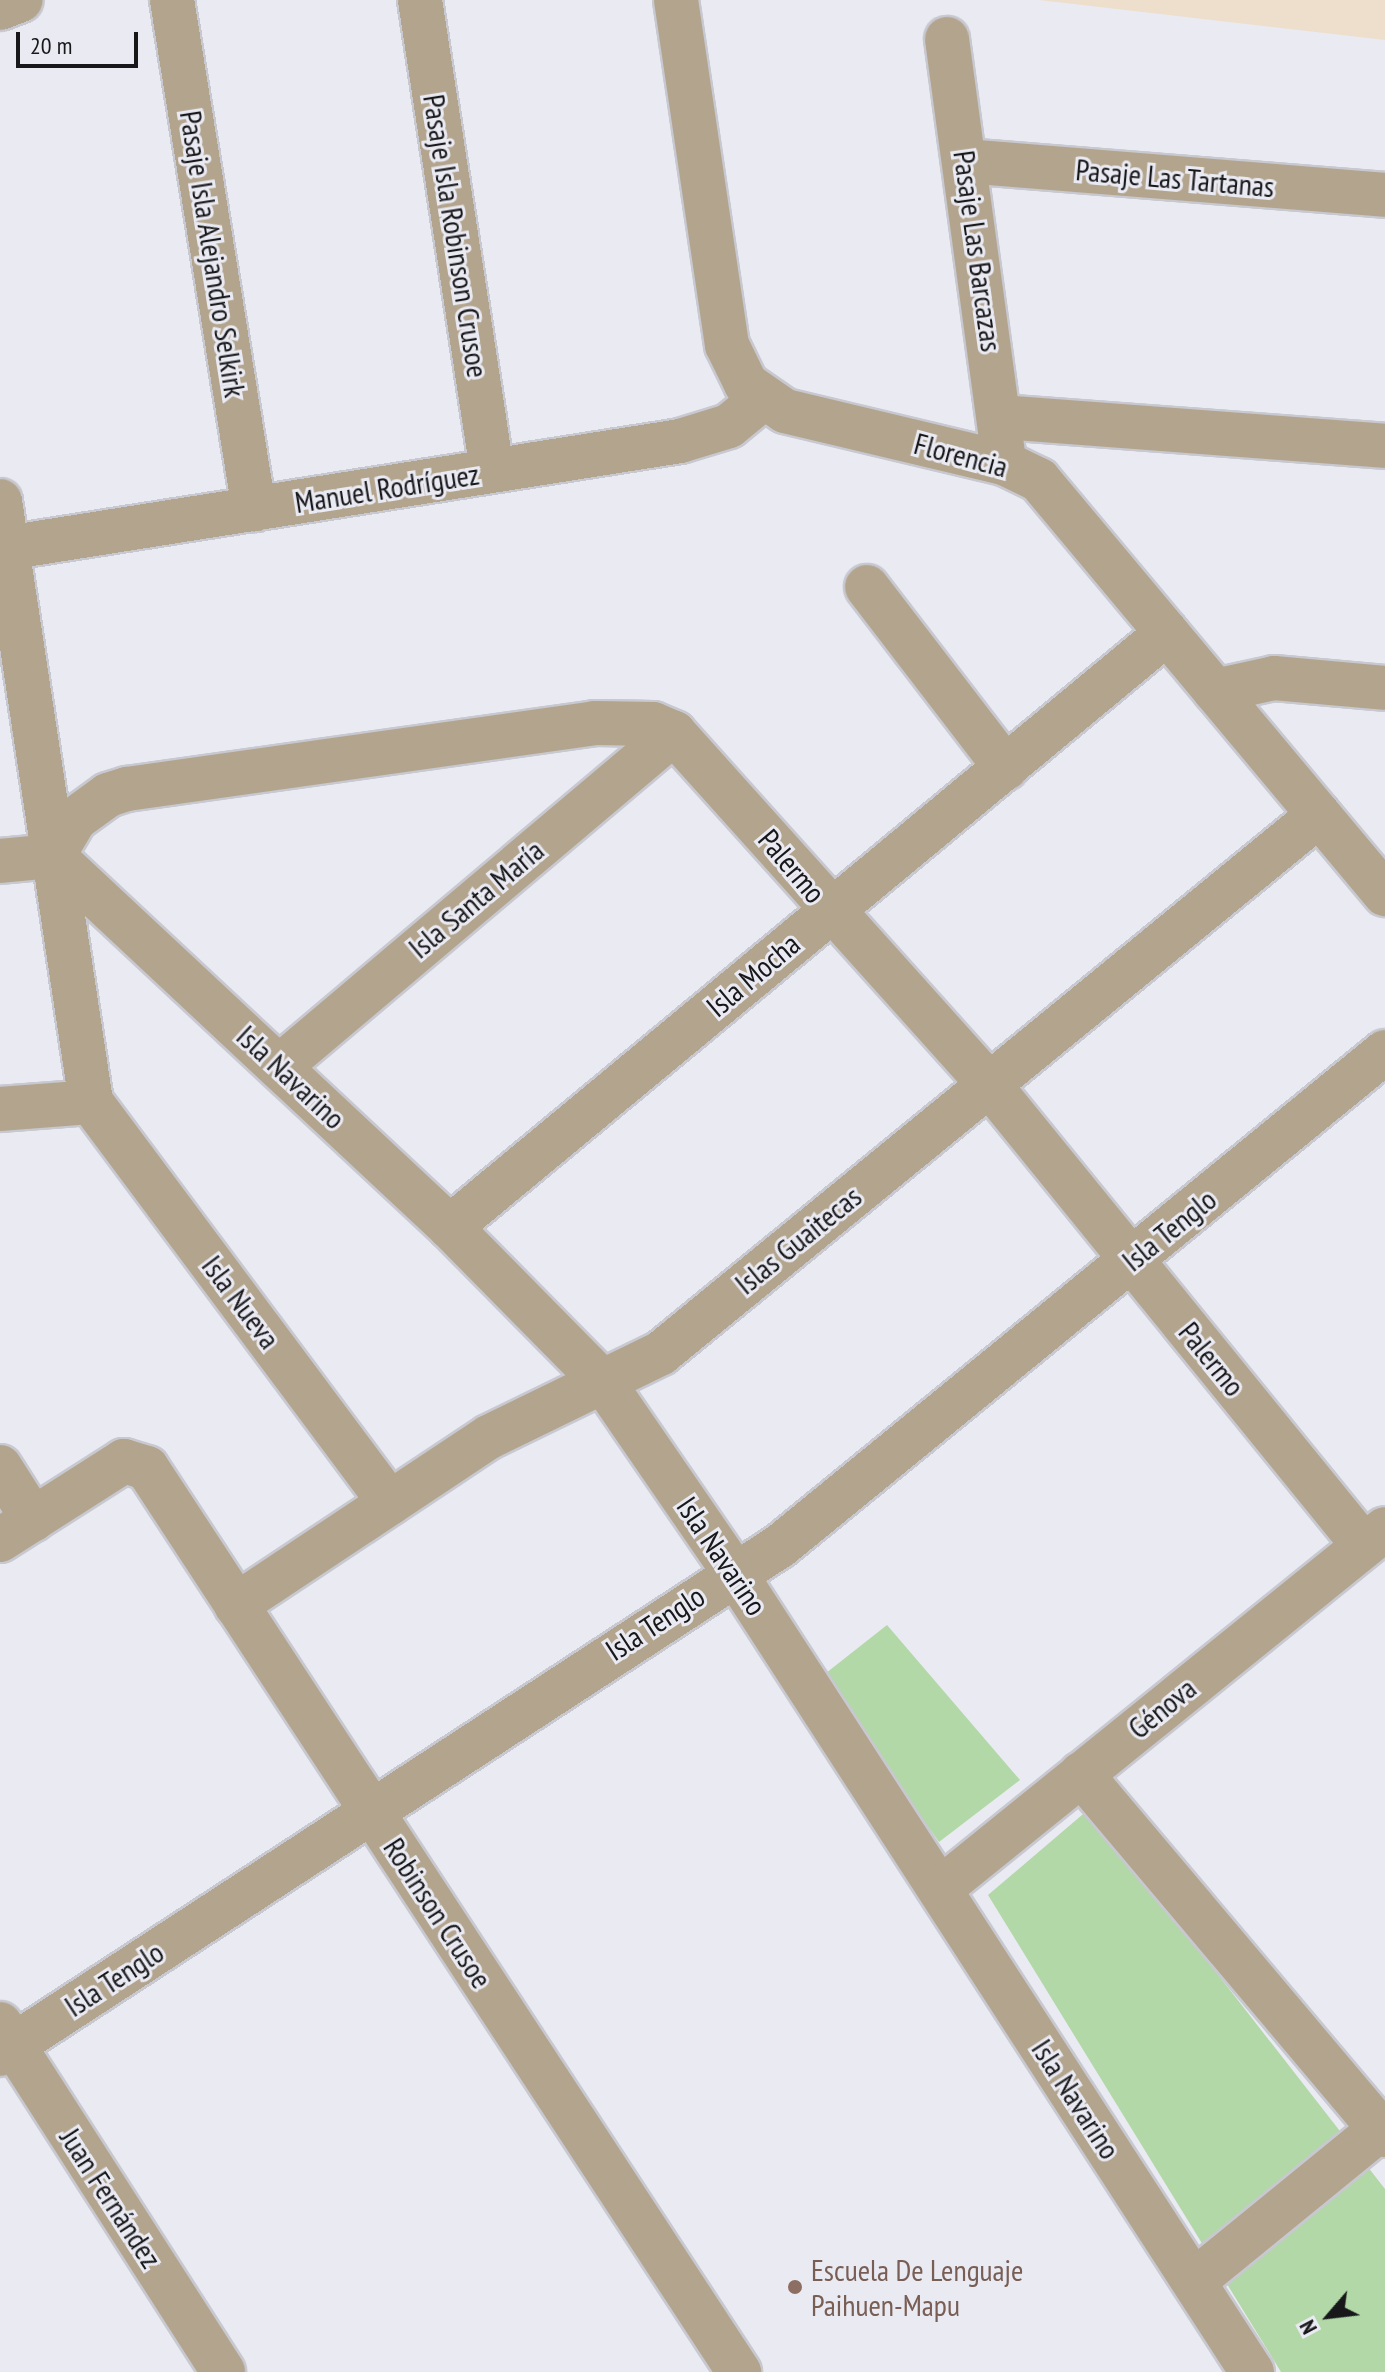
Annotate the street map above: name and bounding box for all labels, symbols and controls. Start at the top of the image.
scale bar [20,16,142,66]
text: 20 m [30,30,72,61]
street label: Pasaje Isla Robinson Crusoe [416,92,496,380]
street label: Pasaje Isla Alejandro Selkirk [173,108,253,400]
street label: Pasaje Las Barcazas [946,148,1010,354]
street label: Pasaje Las Tartanas [1074,151,1276,205]
street label: Florencia [910,425,1012,485]
street label: Manuel Rodríguez [292,456,482,520]
street label: Palermo [751,822,833,910]
street label: Isla Santa María [401,832,551,966]
street label: Isla Mocha [699,926,807,1024]
street label: Isla Navarino [229,1018,353,1136]
street label: Islas Guaitecas [728,1178,868,1302]
street label: Isla Tenglo [1114,1181,1224,1279]
street label: Isla Nueva [194,1248,288,1356]
street label: Palermo [1171,1315,1253,1403]
street label: Isla Navarino [669,1490,775,1622]
street label: Isla Tenglo [599,1578,711,1668]
street label: Génova [1121,1670,1203,1746]
street label: Robinson Crusoe [376,1831,500,1995]
street label: Isla Tenglo [58,1934,170,2024]
street label: Isla Navarino [1024,2033,1128,2165]
street label: Juan Fernández [53,2121,169,2275]
place label: Escuela De Lenguaje Paihuen-Mapu [811,2252,1023,2322]
north arrow [1289,2276,1369,2356]
marker: Escuela De Lenguaje Paihuen-Mapu [786,2278,804,2296]
text: N [1293,2315,1323,2339]

